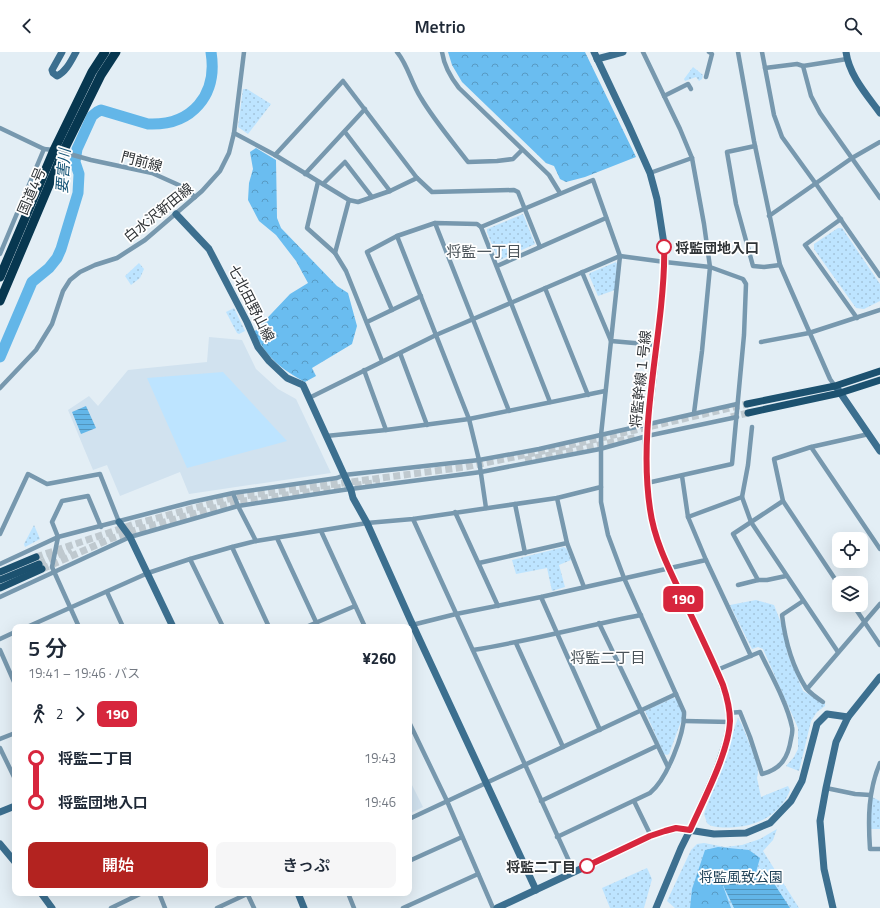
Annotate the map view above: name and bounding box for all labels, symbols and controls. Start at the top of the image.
text: Metrio [414,13,466,40]
icon: back [16,15,38,37]
icon: search [842,15,864,37]
street label: 門前線 [119,145,165,177]
water label: 要害川 [50,146,76,194]
street label: 国道4号 [12,164,50,218]
street label: 白水沢新田線 [119,177,197,247]
place label: 将監団地入口 [675,237,759,258]
marker: 将監団地入口 [656,239,672,255]
district label: 将監一丁目 [446,240,522,263]
street label: 七北田野山線 [224,261,280,345]
street label: 将監幹線１号線 [624,329,656,429]
map controls [832,532,868,612]
button: locate [832,532,868,568]
button: layers [832,576,868,612]
line badge: 190 [660,586,706,612]
text: 190 [671,588,695,609]
text: 5 分 [28,631,67,665]
district label: 将監二丁目 [570,646,646,669]
text: ¥260 [362,647,396,670]
text: 19:41 – 19:46 · バス [28,663,140,683]
icon: walk [28,703,50,725]
icon: forward [69,703,91,725]
text: 190 [105,703,129,724]
text: 2 [56,704,63,724]
text: 将監二丁目 [58,747,133,770]
text: 19:43 [364,748,396,768]
text: 将監団地入口 [58,791,148,814]
text: 19:46 [364,792,396,812]
button: 開始 [28,842,208,888]
button: きっぷ [216,842,396,888]
place label: 将監二丁目 [506,856,576,877]
marker: 将監二丁目 [579,858,595,874]
park label: 将監風致公園 [699,866,783,887]

